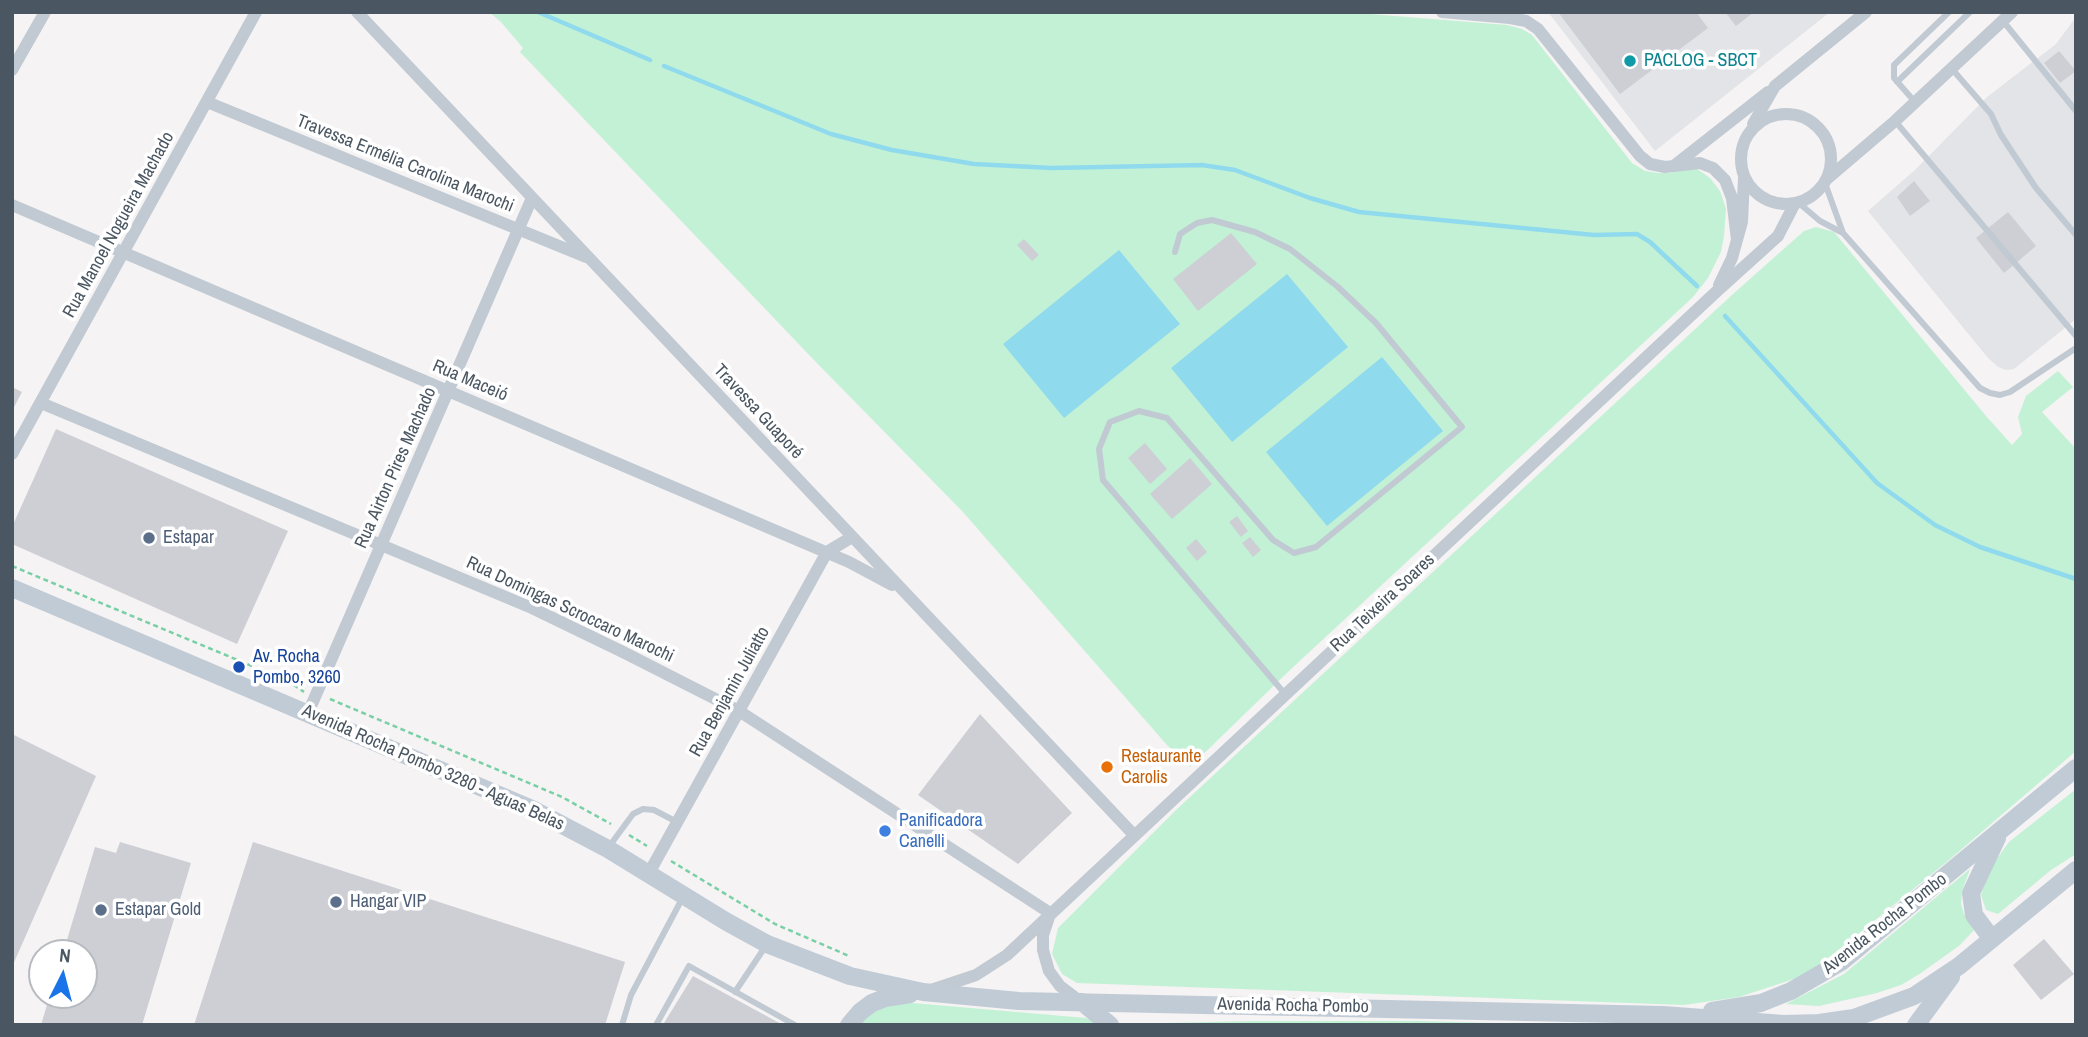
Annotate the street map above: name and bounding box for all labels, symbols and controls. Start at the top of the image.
place label: PACLOG - SBCT [1644,50,1757,72]
marker: PACLOG - SBCT [1622,53,1638,69]
street label: Travessa Ermélia Carolina Marochi [293,110,517,218]
street label: Rua Manoel Nogueira Machado [59,128,179,322]
street label: Rua Maceió [429,356,511,406]
street label: Travessa Guaporé [709,360,807,464]
street label: Rua Airton Pires Machado [351,384,441,552]
place label: Estapar [163,527,214,549]
marker: Estapar [141,530,157,546]
street label: Rua Teixeira Soares [1326,549,1440,657]
street label: Rua Domingas Scroccaro Marochi [463,552,677,668]
street label: Rua Benjamin Juliatto [685,623,775,761]
place label: Av. Rocha Pombo, 3260 [253,646,341,688]
marker: Av. Rocha Pombo, 3260 [231,659,247,675]
street label: Avenida Rocha Pombo 3280 - Aguas Belas [299,700,567,836]
place label: Restaurante Carolis [1121,746,1201,788]
marker: Restaurante Carolis [1099,759,1115,775]
place label: Panificadora Canelli [899,810,983,852]
marker: Panificadora Canelli [877,823,893,839]
street label: Avenida Rocha Pombo [1819,869,1951,979]
place label: Hangar VIP [350,891,426,913]
marker: Hangar VIP [328,894,344,910]
place label: Estapar Gold [115,899,201,921]
marker: Estapar Gold [93,902,109,918]
north arrow [28,939,98,1009]
text: N [58,942,72,969]
street label: Avenida Rocha Pombo [1217,994,1369,1018]

